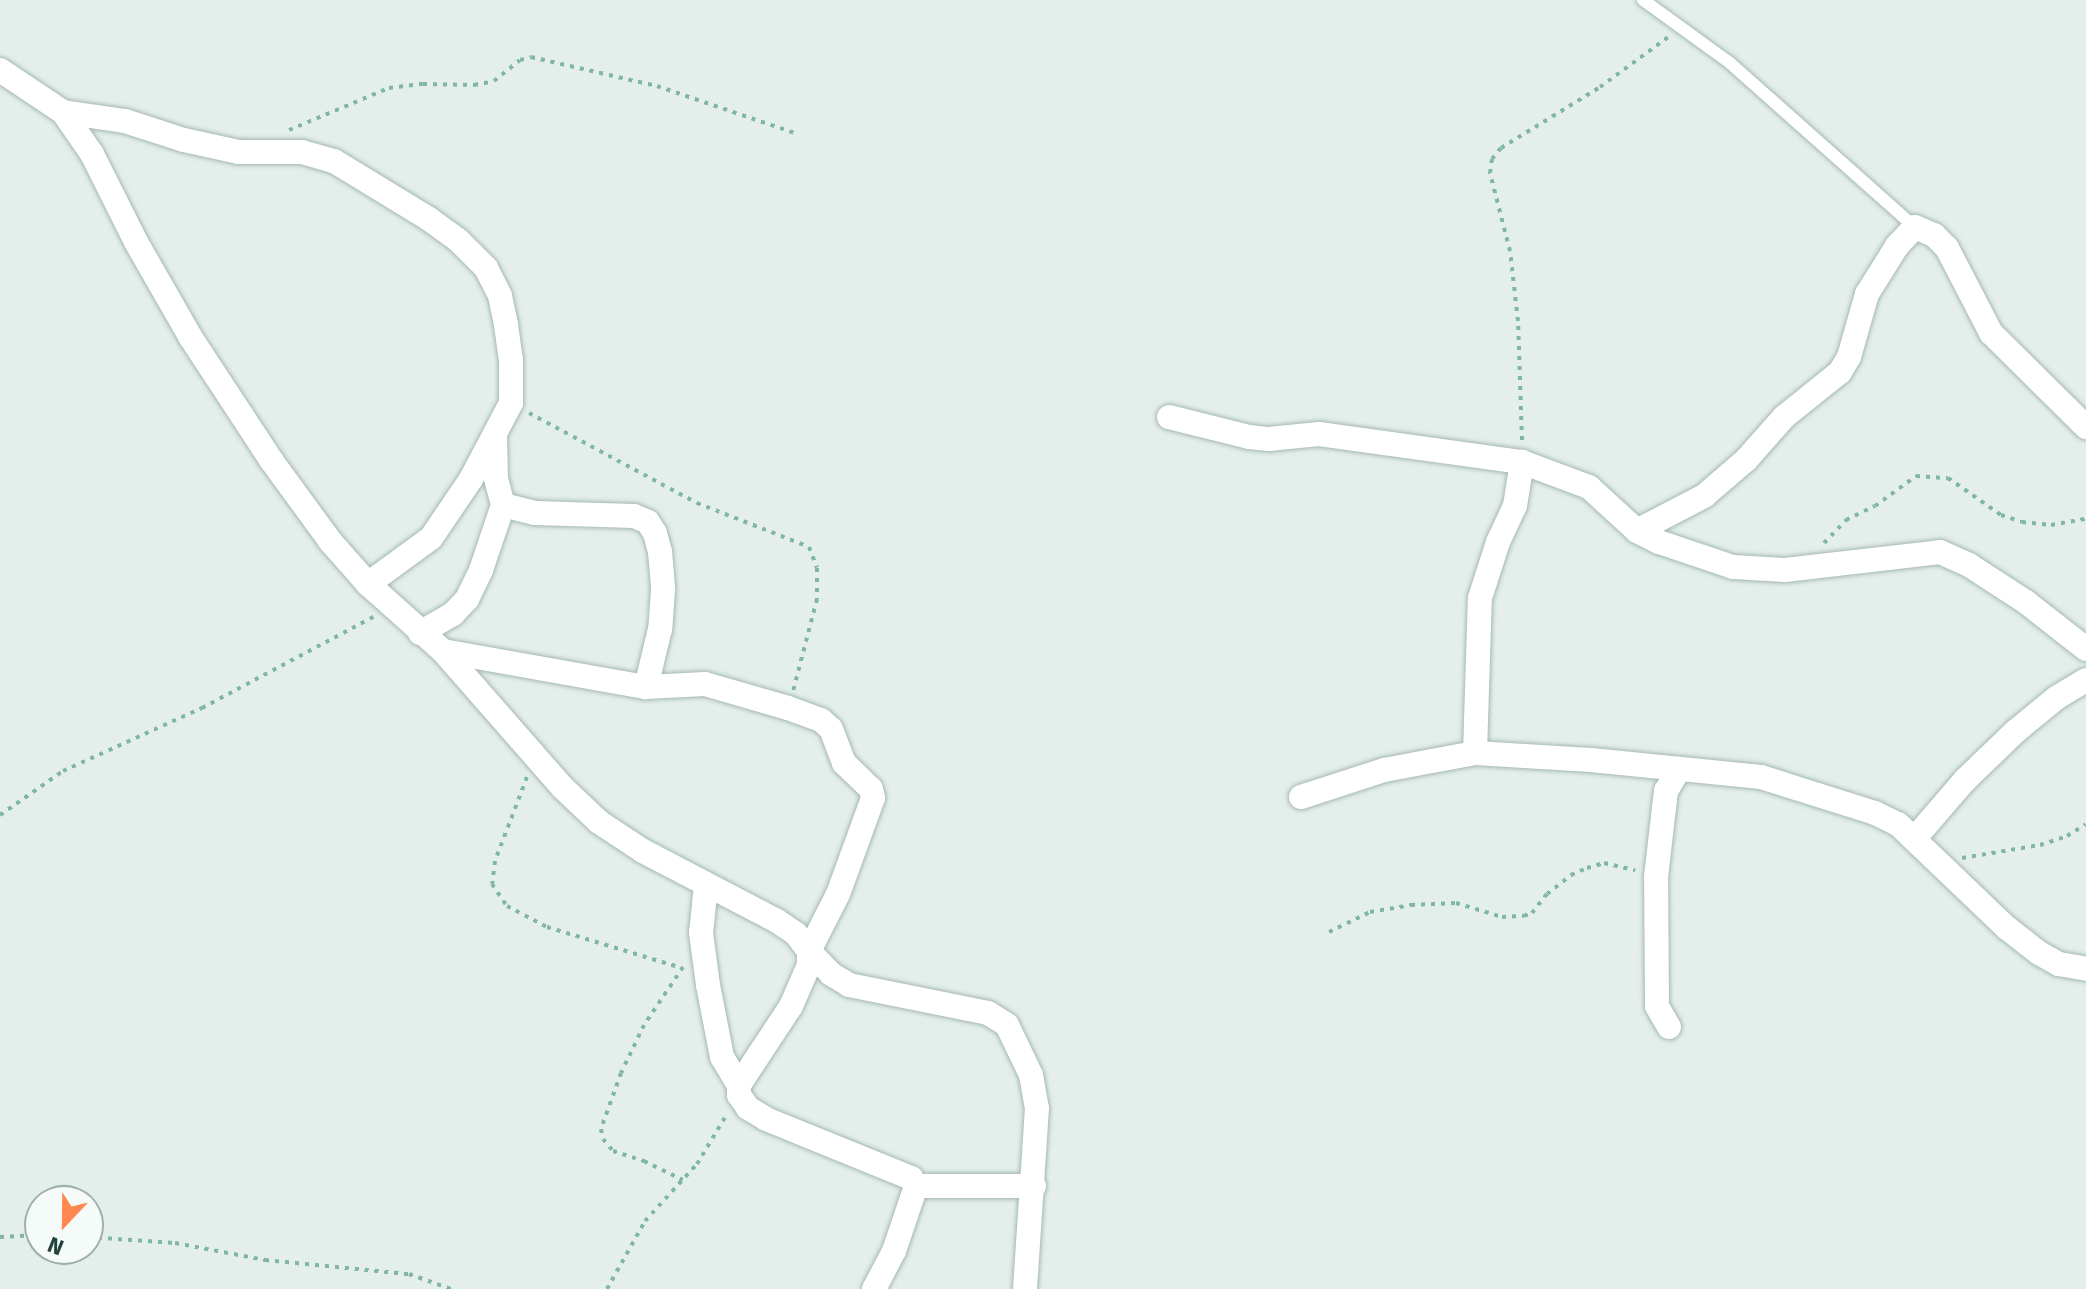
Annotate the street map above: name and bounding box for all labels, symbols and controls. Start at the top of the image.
north arrow [24,1185,104,1265]
text: N [44,1231,67,1261]

